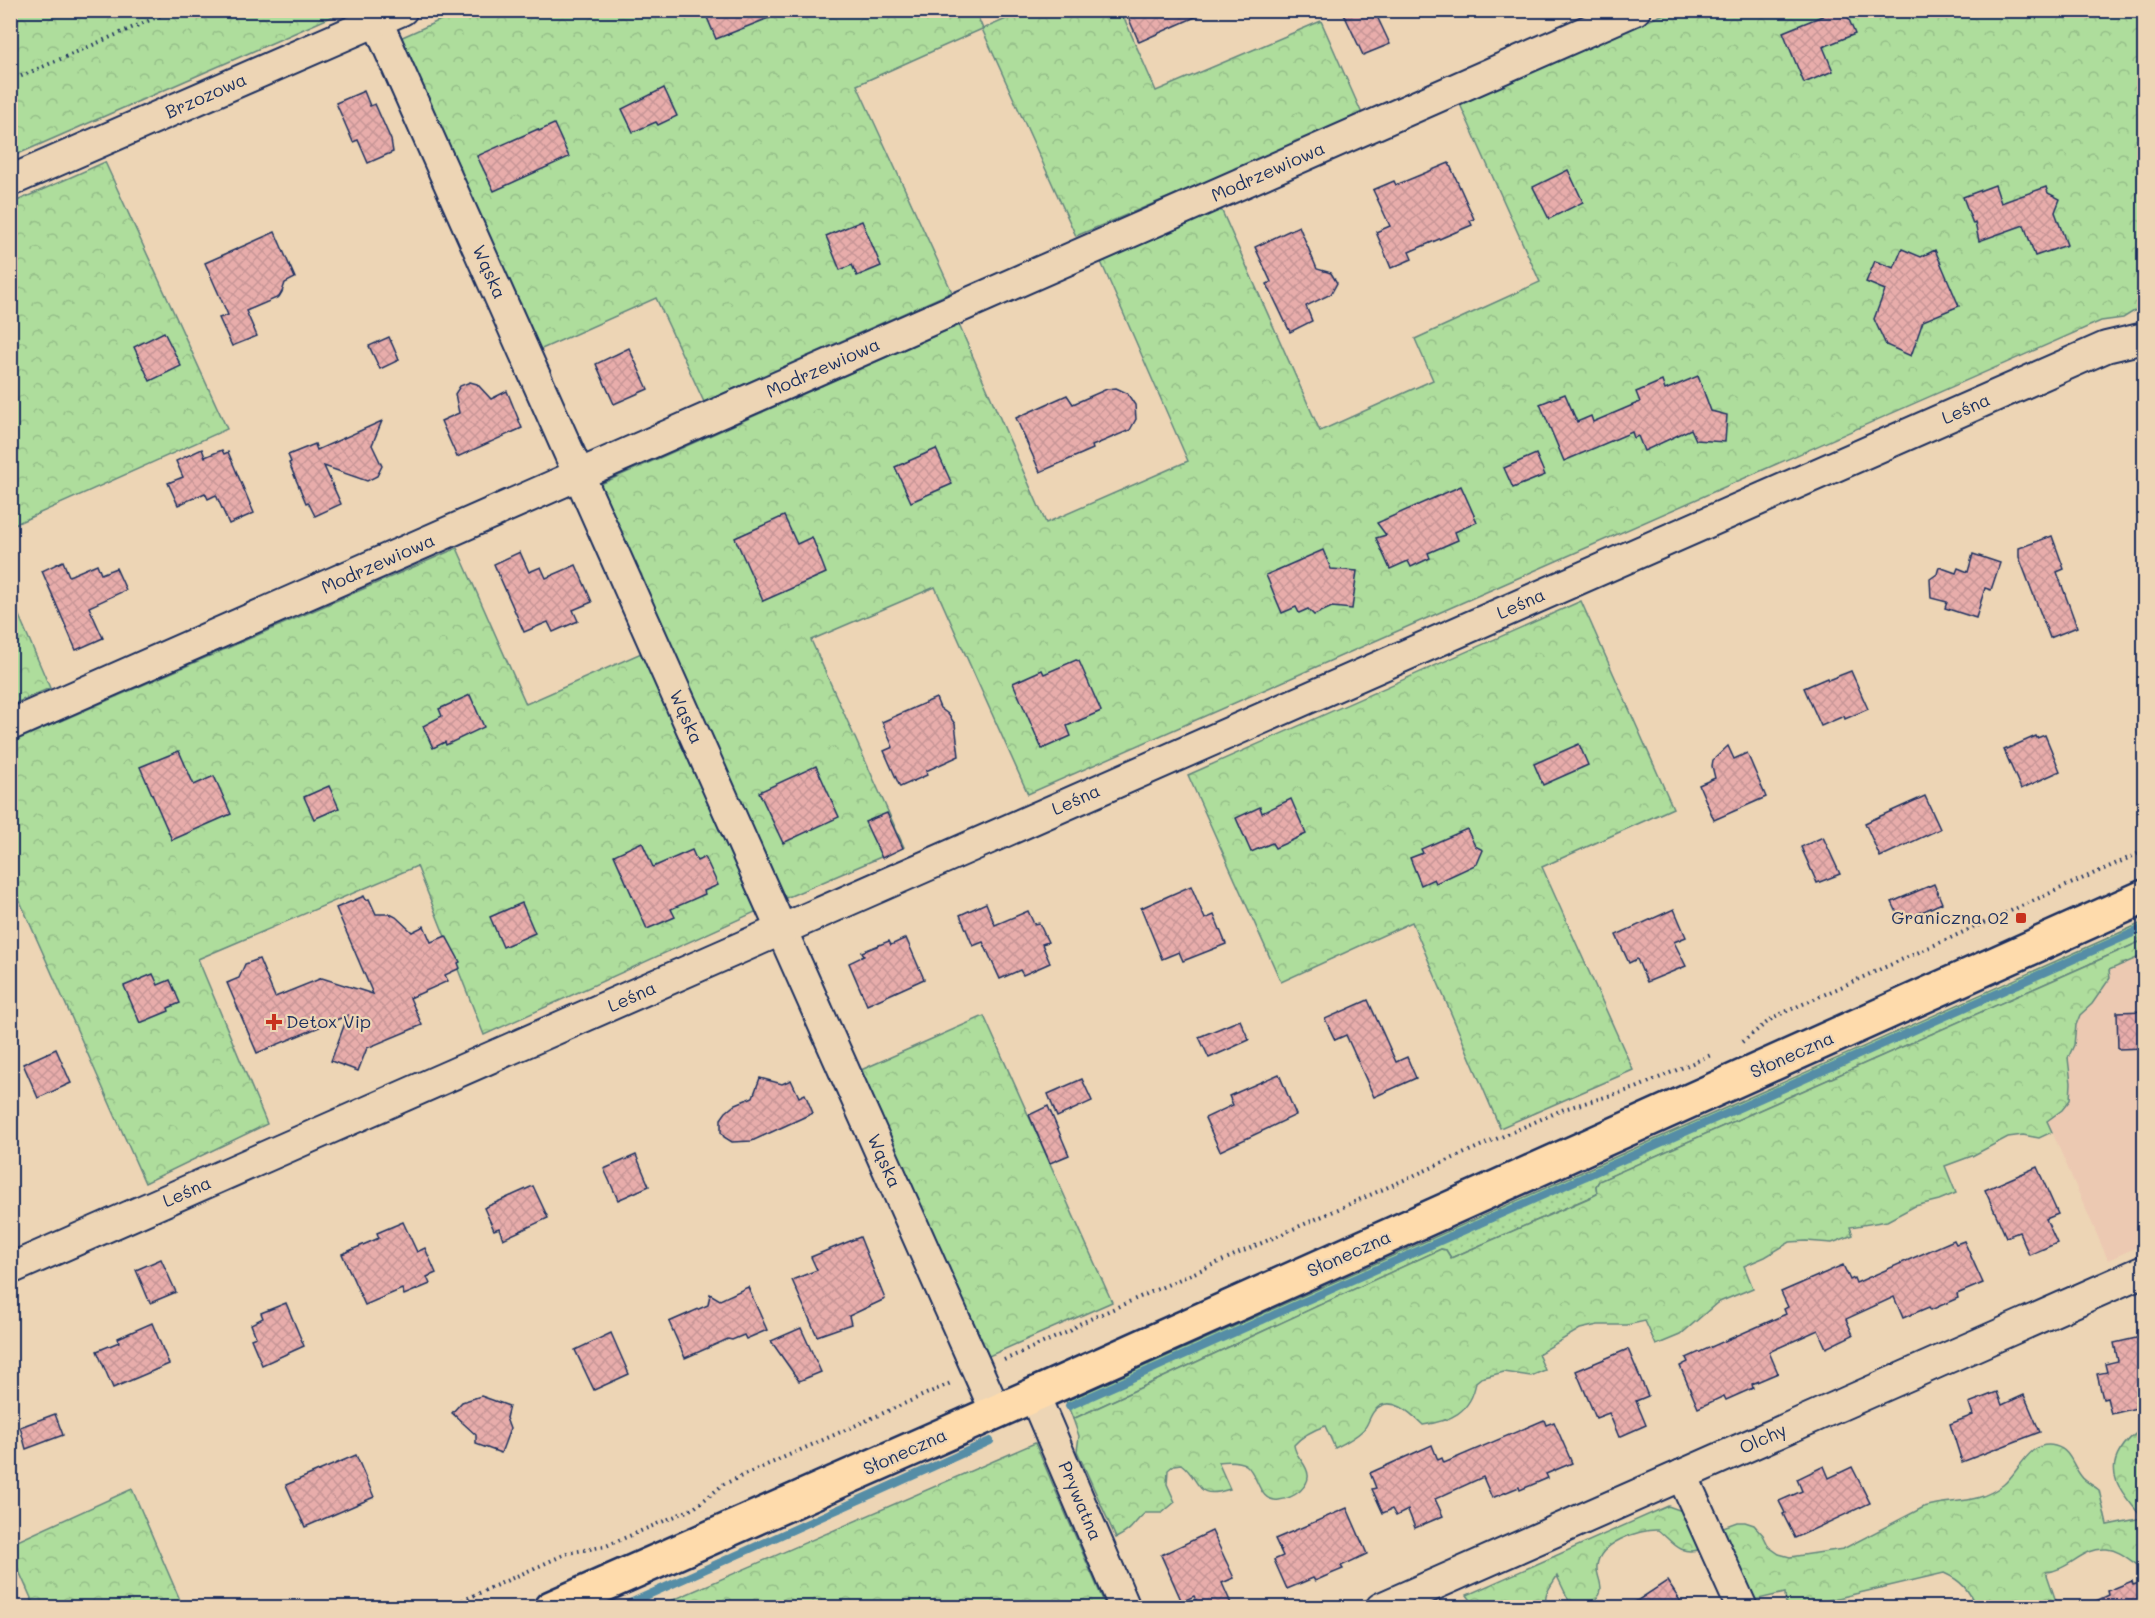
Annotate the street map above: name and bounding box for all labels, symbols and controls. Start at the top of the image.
street label: Brzozowa [161,66,250,124]
street label: Modrzewiowa [1207,135,1328,207]
street label: Wąska [467,241,512,302]
street label: Modrzewiowa [762,331,883,403]
street label: Leśna [1938,387,1994,429]
street label: Modrzewiowa [317,527,438,599]
street label: Leśna [1493,582,1549,624]
street label: Wąska [664,686,709,747]
street label: Leśna [1048,778,1104,820]
place label: Graniczna 02 [1891,905,2009,929]
marker: Graniczna 02 [2014,911,2028,925]
street label: Leśna [604,975,660,1017]
place label: Detox Vip [286,1009,371,1033]
marker: Detox Vip [267,1015,281,1029]
street label: Słoneczna [1746,1025,1837,1083]
street label: Wąska [862,1130,907,1191]
street label: Leśna [159,1170,215,1212]
street label: Słoneczna [1303,1224,1394,1282]
street label: Olchy [1735,1417,1790,1459]
street label: Słoneczna [859,1422,950,1480]
street label: Prywatna [1054,1457,1108,1544]

